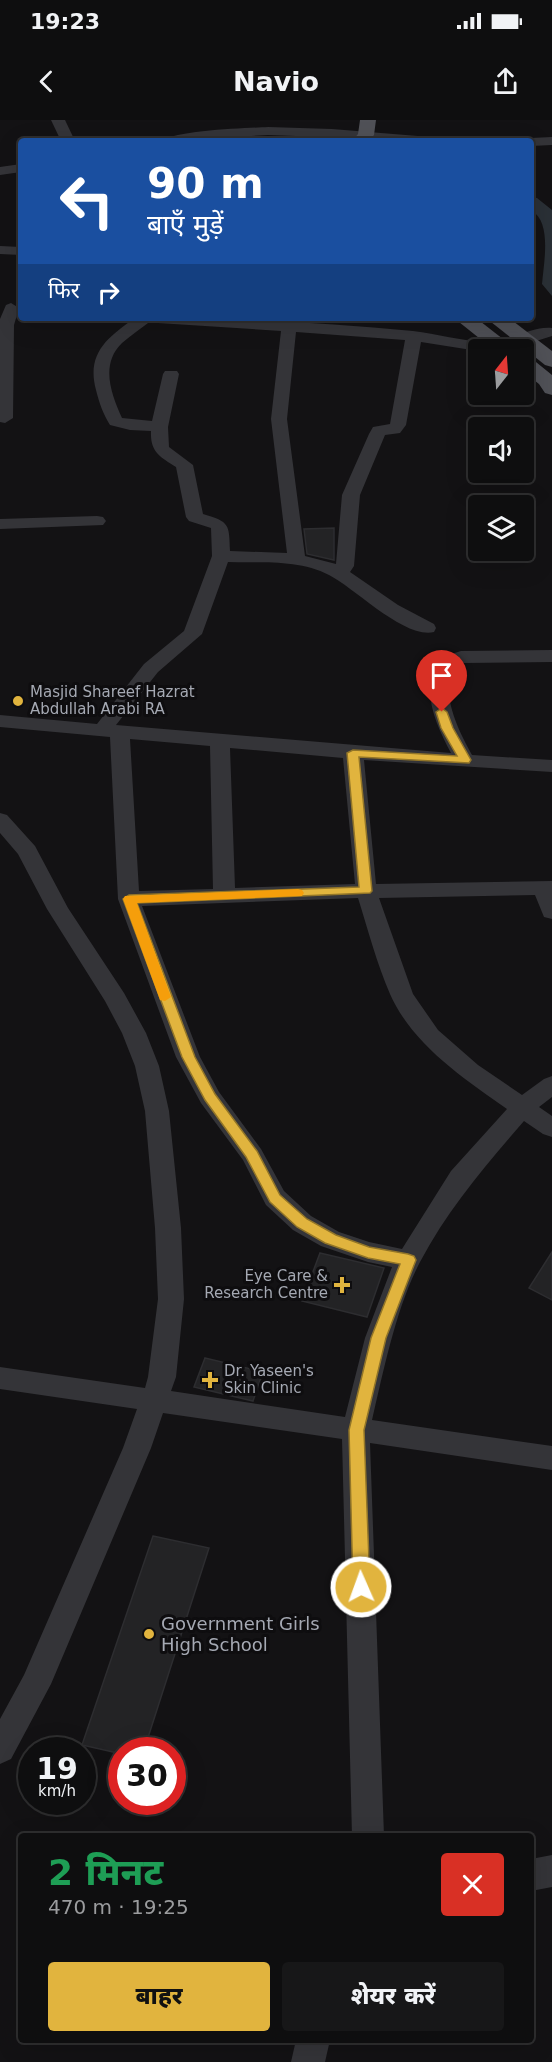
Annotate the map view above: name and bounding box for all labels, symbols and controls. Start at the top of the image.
text: 19:23 [30,9,100,34]
icon: back [30,65,63,98]
icon: share [489,65,522,98]
text: Navio [233,66,319,97]
text: 90 m [147,159,264,208]
icon: left [48,162,126,240]
text: बाएँ मुड़ें [147,209,224,240]
icon: right [92,276,125,309]
text: फिर [48,278,80,303]
north arrow [468,339,534,405]
map controls [468,339,534,561]
button: sound [468,417,534,483]
button: layers [468,495,534,561]
pin [416,650,467,712]
icon: arrive [425,659,458,692]
place label: Masjid Shareef Hazrat Abdullah Arabi RA [30,683,195,718]
marker: Masjid Shareef Hazrat Abdullah Arabi RA [11,694,25,708]
place label: Eye Care & Research Centre [204,1267,328,1302]
marker: Eye Care & Research Centre [333,1276,351,1294]
place label: Dr. Yaseen's Skin Clinic [224,1362,314,1397]
marker: Dr. Yaseen's Skin Clinic [201,1371,219,1389]
position arrow [329,1555,393,1619]
place label: Government Girls High School [161,1613,320,1655]
marker: Government Girls High School [142,1627,156,1641]
speed limit sign: 30 [108,1737,186,1815]
text: 19 [36,1751,78,1786]
text: km/h [38,1782,76,1800]
text: 2 मिनट [48,1852,163,1893]
button: close [441,1853,504,1916]
text: 470 m · 19:25 [48,1895,189,1919]
button: बाहर [48,1962,270,2031]
button: शेयर करें [282,1962,504,2031]

